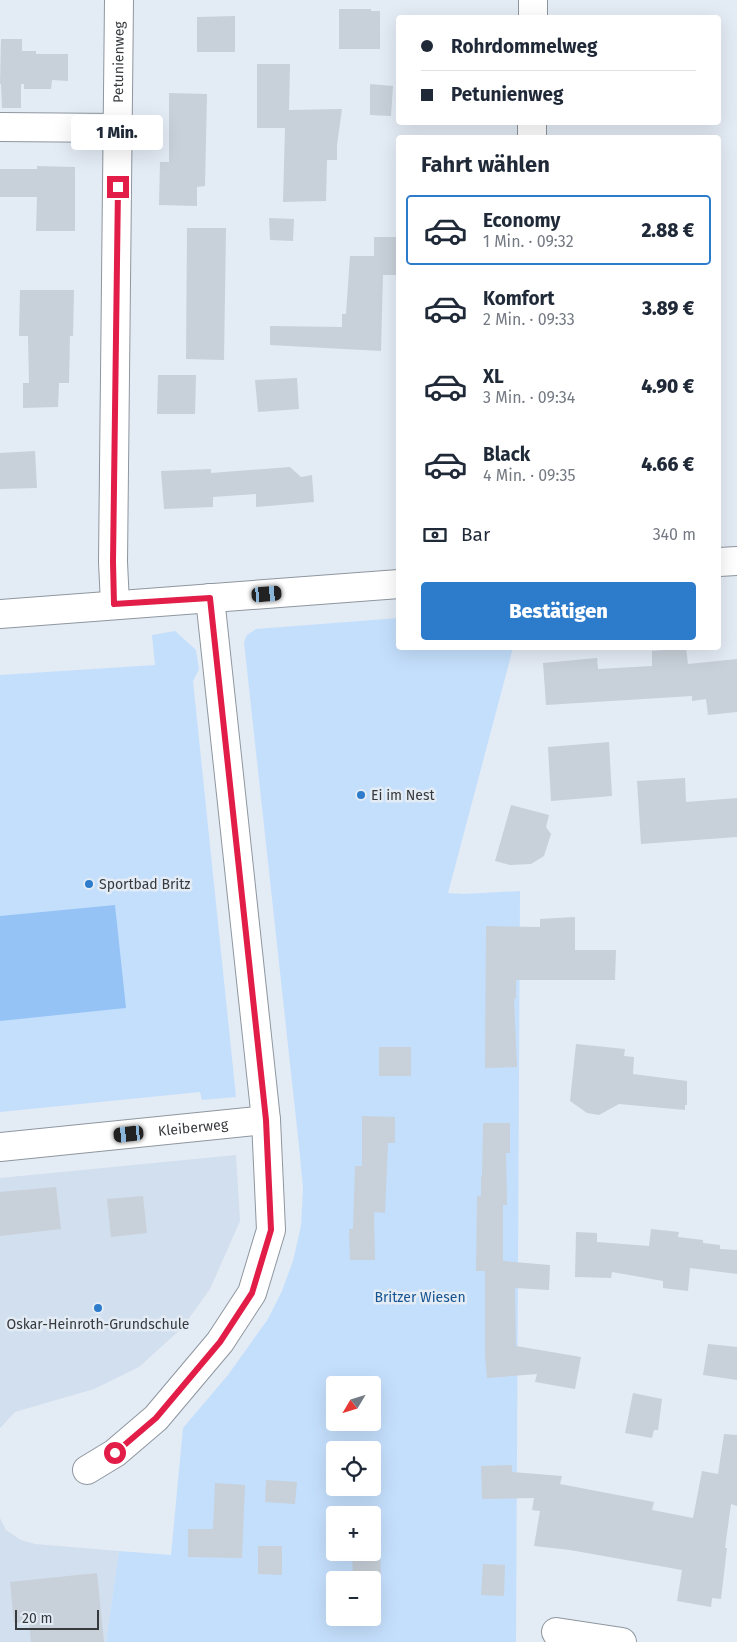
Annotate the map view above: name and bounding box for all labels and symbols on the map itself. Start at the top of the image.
street label: Petunienweg [109,20,127,103]
callout: 1 Min. [72,114,164,150]
route end [107,176,129,198]
car [251,585,282,603]
place label: Ei im Nest [371,787,436,804]
marker: Ei im Nest [355,789,367,801]
place label: Sportbad Britz [99,876,191,893]
marker: Sportbad Britz [83,878,95,890]
street label: Kleiberweg [157,1115,230,1139]
car [113,1125,144,1143]
park label: Britzer Wiesen [374,1289,466,1306]
marker: Oskar-Heinroth-Grundschule [92,1302,104,1314]
place label: Oskar-Heinroth-Grundschule [7,1316,189,1333]
north arrow [326,1376,381,1431]
route start [104,1442,126,1464]
scale bar [15,1607,99,1630]

